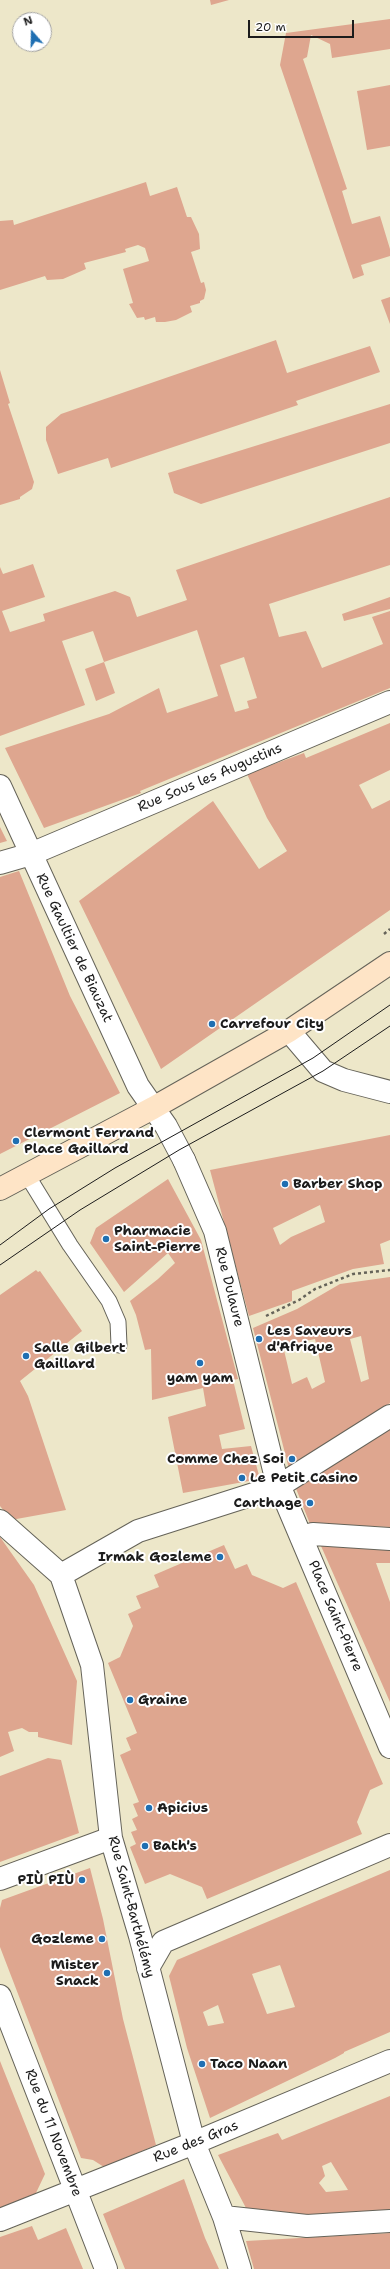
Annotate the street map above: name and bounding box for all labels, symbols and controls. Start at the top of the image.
north arrow [12,12,52,52]
scale bar [250,12,356,38]
text: N [21,13,35,30]
text: 20 m [255,19,286,35]
street label: Rue Sous les Augustins [135,740,285,816]
street label: Rue Gaultier de Biauzat [32,871,116,1025]
place label: Carrefour City [220,1016,324,1032]
marker: Carrefour City [207,1019,217,1029]
place label: Clermont Ferrand Place Gaillard [24,1125,154,1158]
marker: Clermont Ferrand Place Gaillard [11,1136,21,1146]
place label: Barber Shop [293,1176,382,1192]
marker: Barber Shop [280,1179,290,1189]
place label: Pharmacie Saint-Pierre [114,1223,201,1256]
marker: Pharmacie Saint-Pierre [101,1234,111,1244]
street label: Rue Dulaure [211,1245,247,1329]
place label: Les Saveurs d'Afrique [267,1323,352,1356]
marker: Les Saveurs d'Afrique [254,1334,264,1344]
place label: Salle Gilbert Gaillard [34,1340,126,1372]
marker: Salle Gilbert Gaillard [21,1351,31,1361]
marker: yam yam [195,1358,205,1368]
place label: yam yam [167,1370,233,1386]
place label: Comme Chez Soi [167,1451,284,1467]
marker: Comme Chez Soi [287,1454,297,1464]
place label: Le Petit Casino [250,1470,358,1486]
marker: Le Petit Casino [237,1473,247,1483]
place label: Carthage [233,1495,302,1511]
marker: Carthage [305,1498,315,1508]
place label: Irmak Gozleme [98,1549,212,1565]
marker: Irmak Gozleme [215,1552,225,1562]
street label: Place Saint-Pierre [304,1558,366,1674]
place label: Graine [138,1692,187,1708]
marker: Graine [125,1695,135,1705]
place label: Apicius [157,1800,208,1816]
marker: Apicius [144,1803,154,1813]
street label: Rue Saint-Barthélémy [104,1834,158,1980]
place label: Bath's [153,1838,197,1854]
marker: Bath's [140,1841,150,1851]
place label: PIÙ PIÙ [17,1872,74,1888]
marker: PIÙ PIÙ [77,1875,87,1885]
place label: Gozleme [31,1931,94,1947]
marker: Gozleme [97,1934,107,1944]
place label: Mister Snack [51,1957,99,1990]
marker: Mister Snack [102,1968,112,1978]
place label: Taco Naan [210,2056,287,2072]
marker: Taco Naan [197,2059,207,2069]
street label: Rue du 11 Novembre [21,2067,85,2199]
street label: Rue des Gras [151,2117,241,2167]

